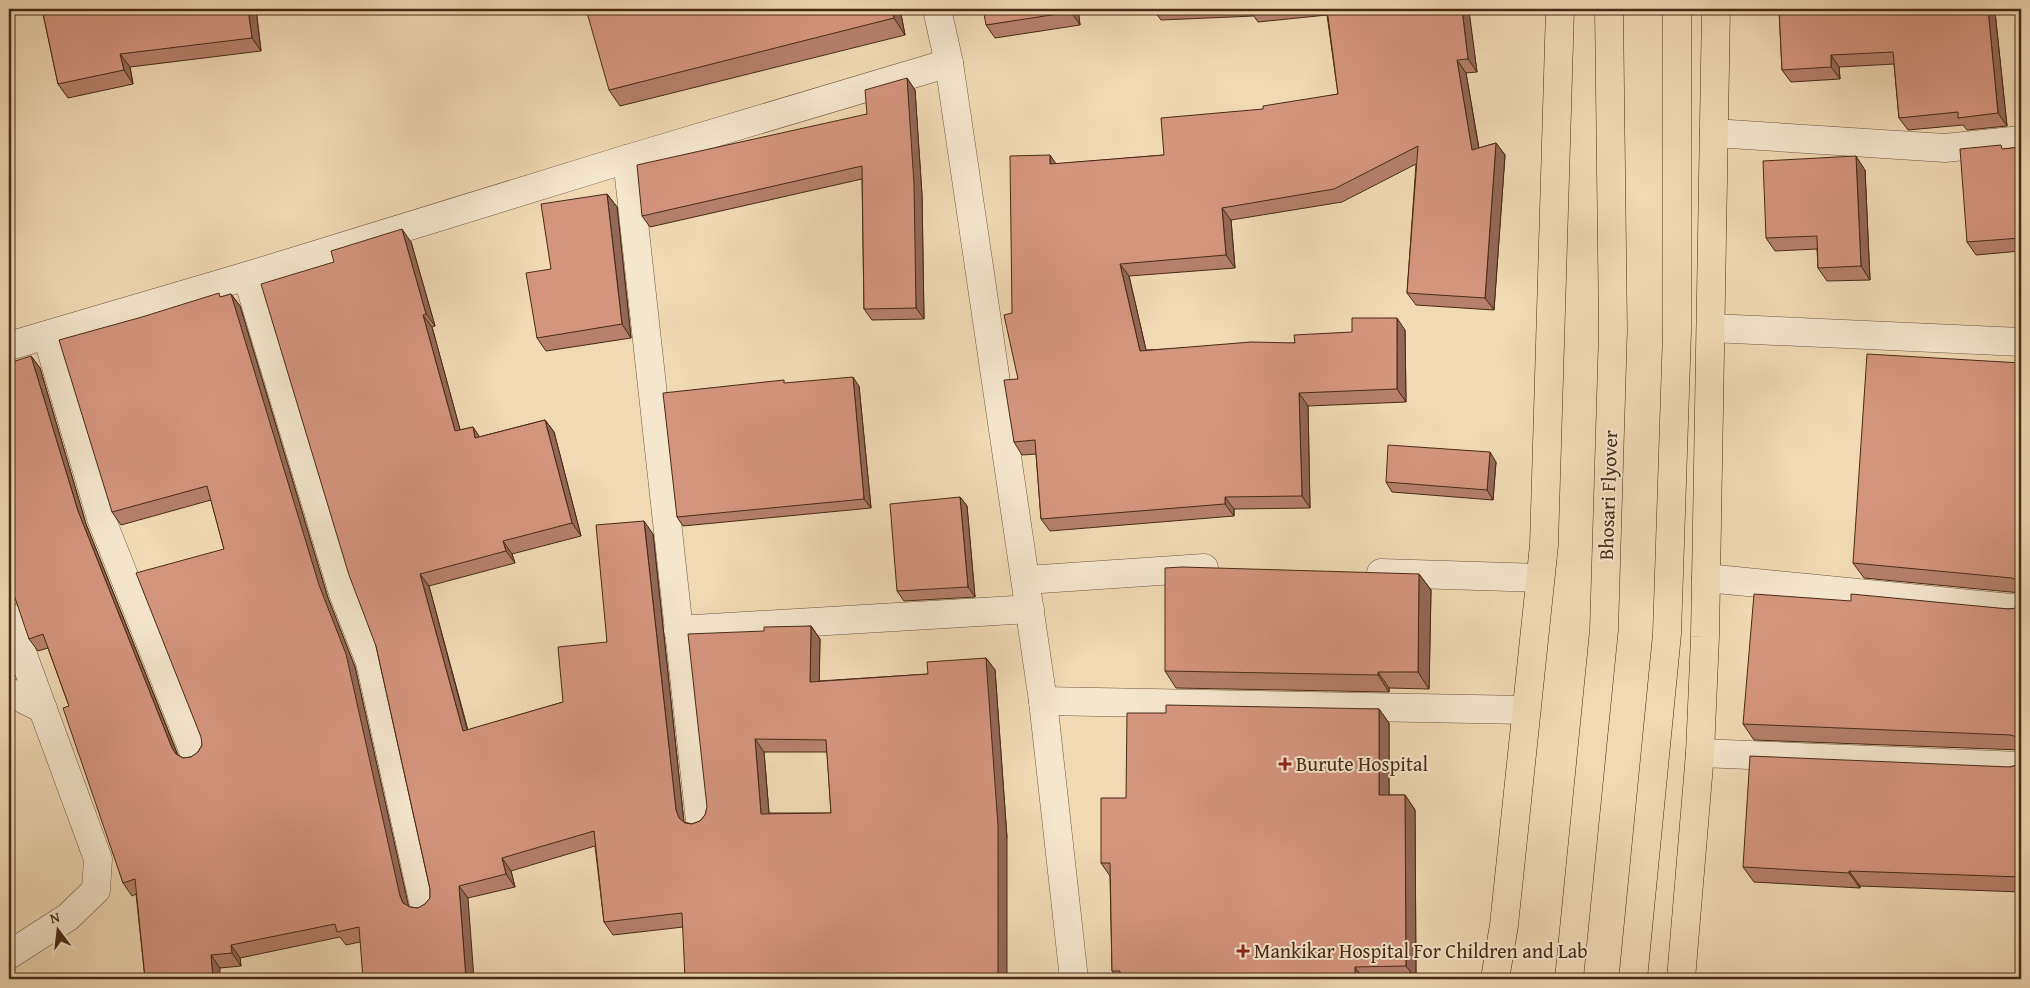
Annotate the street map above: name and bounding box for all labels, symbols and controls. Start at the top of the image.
street label: Bhosari Flyover [1591,429,1624,561]
place label: Burute Hospital [1296,749,1428,778]
marker: Burute Hospital [1278,757,1292,771]
north arrow [32,906,82,956]
text: N [48,906,62,928]
place label: Mankikar Hospital For Children and Lab [1254,936,1588,965]
marker: Mankikar Hospital For Children and Lab [1236,944,1250,958]

